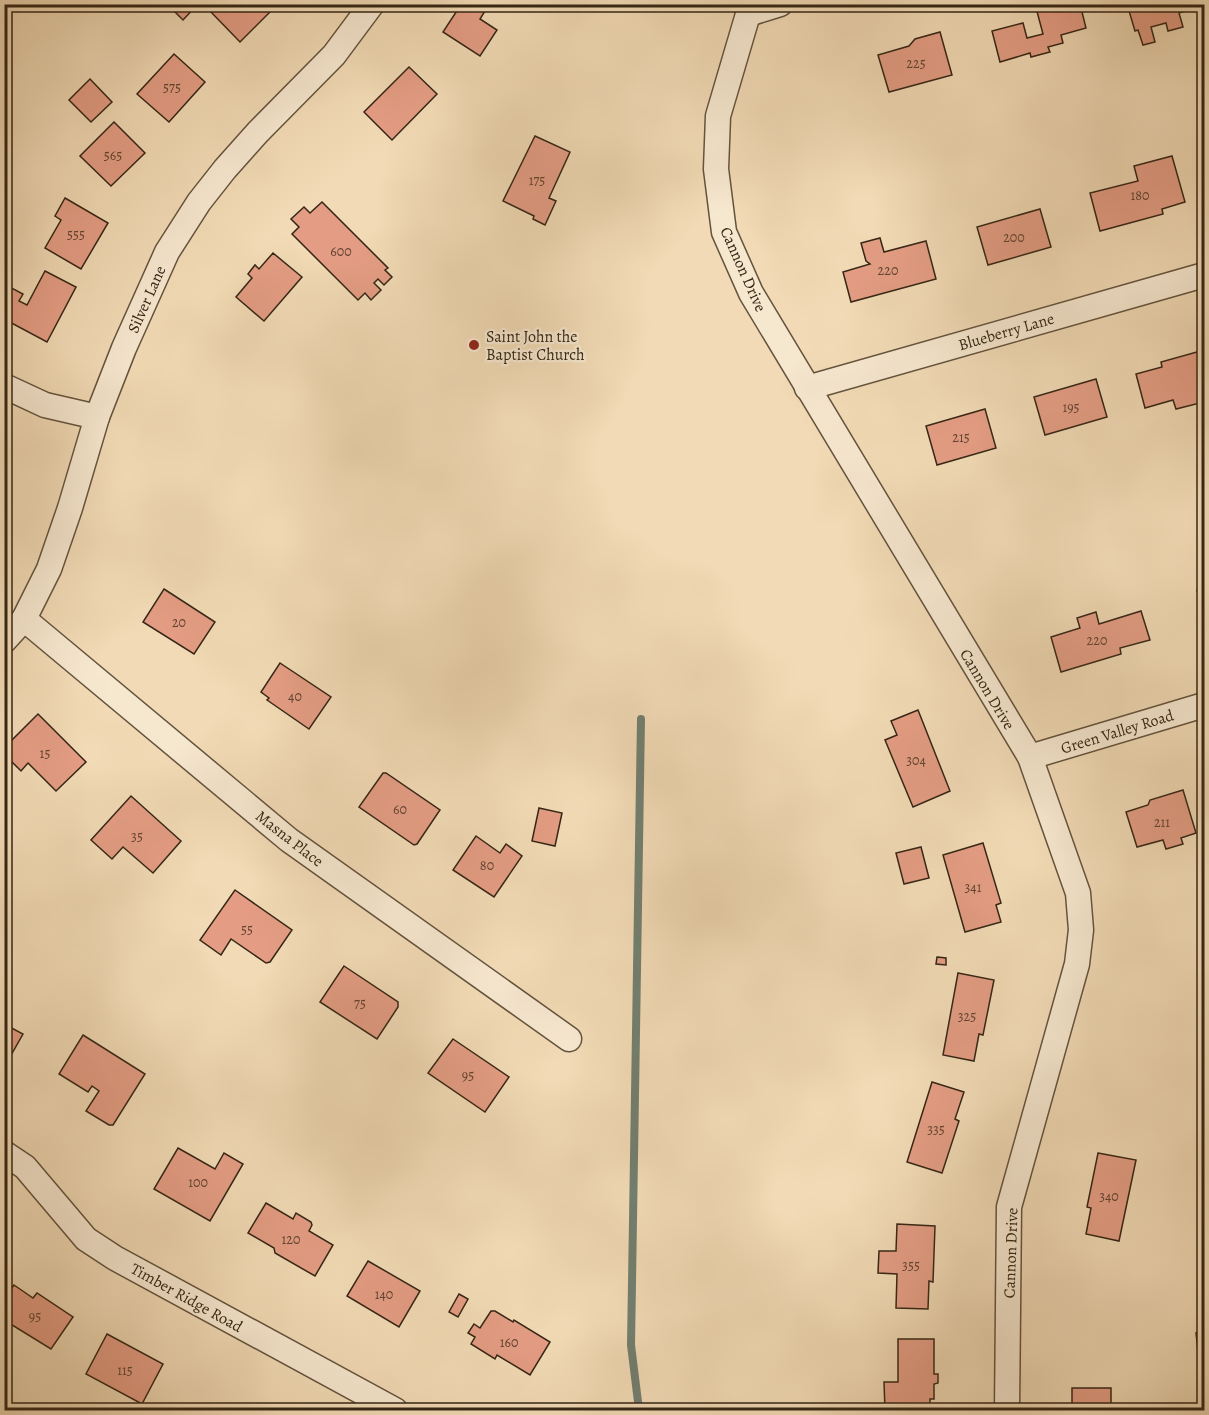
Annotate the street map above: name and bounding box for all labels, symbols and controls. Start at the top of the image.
house number: 225 [906,54,926,73]
house number: 575 [163,78,181,97]
house number: 565 [104,146,122,165]
house number: 175 [529,171,545,190]
house number: 180 [1130,186,1150,205]
street label: Cannon Drive [715,223,772,315]
house number: 555 [67,225,85,244]
house number: 200 [1003,228,1025,247]
house number: 600 [330,242,352,261]
house number: 220 [878,261,898,280]
street label: Silver Lane [122,262,172,337]
street label: Blueberry Lane [956,308,1057,356]
place label: Saint John the Baptist Church [486,326,585,366]
marker: Saint John the Baptist Church [467,338,481,352]
house number: 195 [1062,398,1080,417]
house number: 215 [952,428,970,447]
house number: 20 [172,613,186,632]
house number: 220 [1087,631,1107,650]
street label: Cannon Drive [954,645,1020,734]
house number: 40 [288,687,302,706]
street label: Green Valley Road [1058,704,1177,760]
house number: 15 [40,744,50,763]
house number: 304 [906,751,926,770]
house number: 60 [393,800,407,819]
street label: Masna Place [251,805,328,872]
house number: 211 [1154,813,1170,832]
house number: 35 [131,827,143,846]
house number: 80 [480,856,494,875]
house number: 341 [965,878,982,897]
house number: 55 [241,920,253,939]
house number: 75 [354,994,366,1013]
house number: 325 [958,1007,976,1026]
house number: 95 [462,1066,474,1085]
house number: 335 [927,1120,945,1139]
house number: 100 [188,1173,208,1192]
house number: 340 [1099,1187,1119,1206]
street label: Cannon Drive [998,1207,1024,1299]
house number: 120 [282,1230,300,1249]
house number: 355 [902,1256,920,1275]
street label: Timber Ridge Road [126,1258,247,1338]
house number: 140 [375,1285,393,1304]
house number: 95 [29,1307,41,1326]
house number: 160 [500,1333,518,1352]
house number: 115 [117,1361,133,1380]

